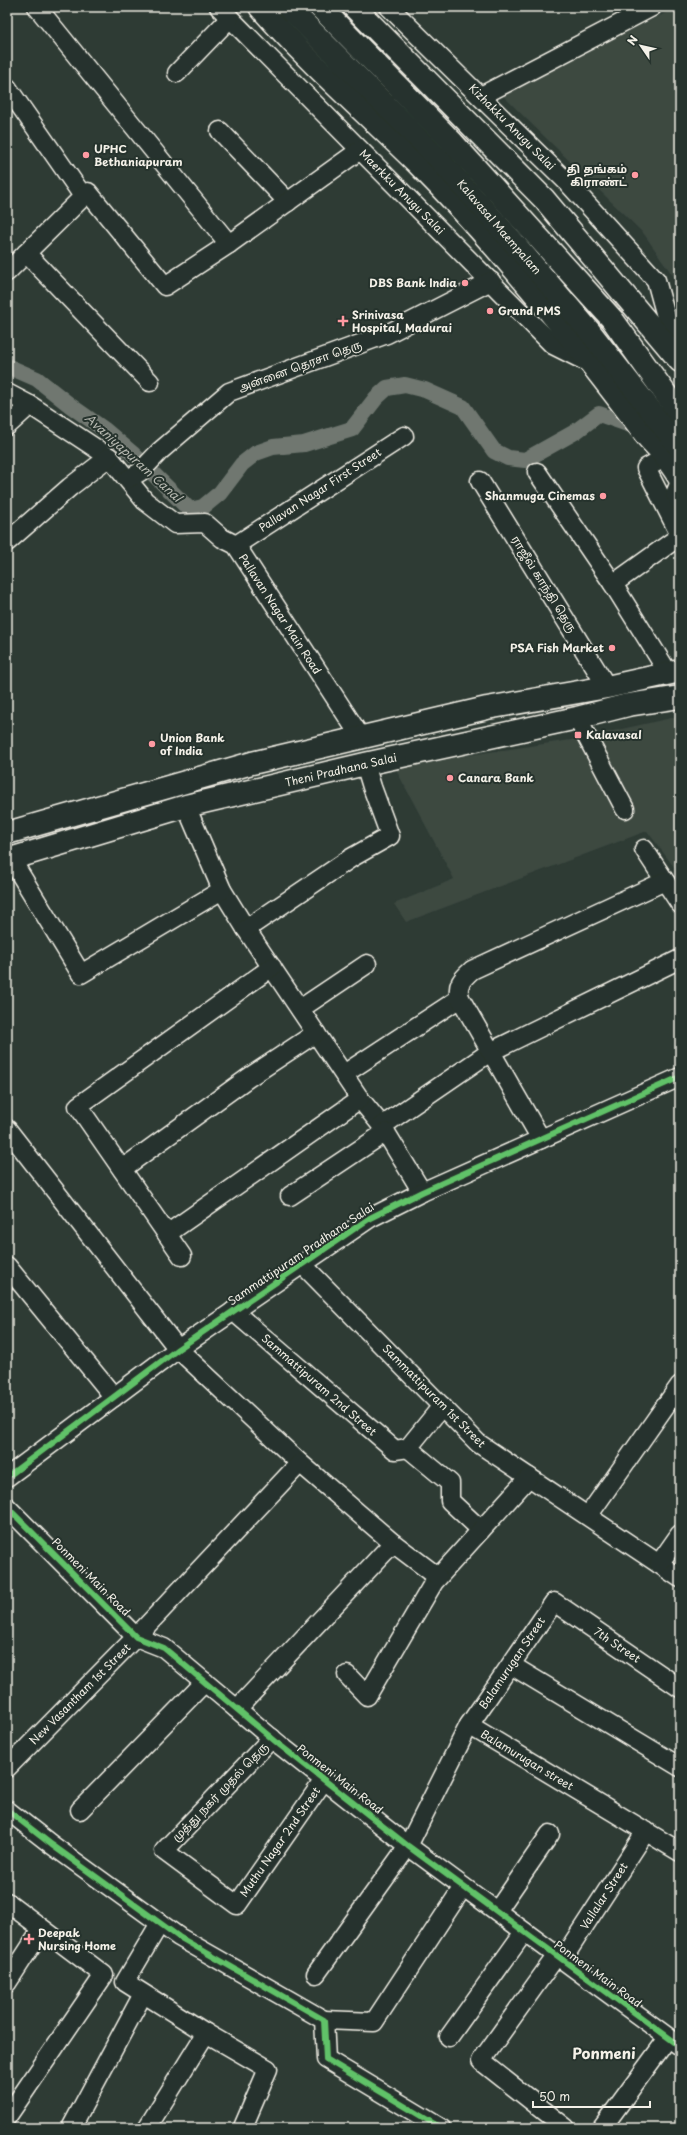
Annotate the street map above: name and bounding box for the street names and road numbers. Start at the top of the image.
street label: Kizhakku Anugu Salai [465,79,560,174]
street label: Maerkku Anugu Salai [356,145,449,238]
street label: Kalavasal Maempalam [453,175,546,278]
street label: அன்னை தெரசா தெரு [236,335,364,396]
street label: Pallavan Nagar First Street [255,443,385,536]
street label: ராஜீவ் காந்தி தெரு [508,532,581,636]
street label: Pallavan Nagar Main Road [235,550,326,677]
street label: Theni Pradhana Salai [283,748,398,791]
street label: Sammattipuram Pradhana Salai [224,1198,377,1309]
street label: Sammattipuram 2nd Street [258,1330,381,1440]
street label: Sammattipuram 1st Street [379,1340,490,1452]
street label: Ponmeni Main Road [48,1534,134,1620]
street label: Balamurugan Street [474,1613,549,1712]
street label: 7th Street [590,1623,645,1667]
street label: New Vasantham 1st Street [25,1639,135,1748]
street label: Balamurugan street [478,1725,577,1794]
street label: முத்து நகர் முதல் தெரு [168,1738,272,1845]
street label: Ponmeni Main Road [294,1740,387,1818]
street label: Muthu Nagar 2nd Street [235,1783,324,1900]
street label: Vallalar Street [576,1858,632,1933]
street label: Ponmeni Main Road [551,1936,646,2011]

